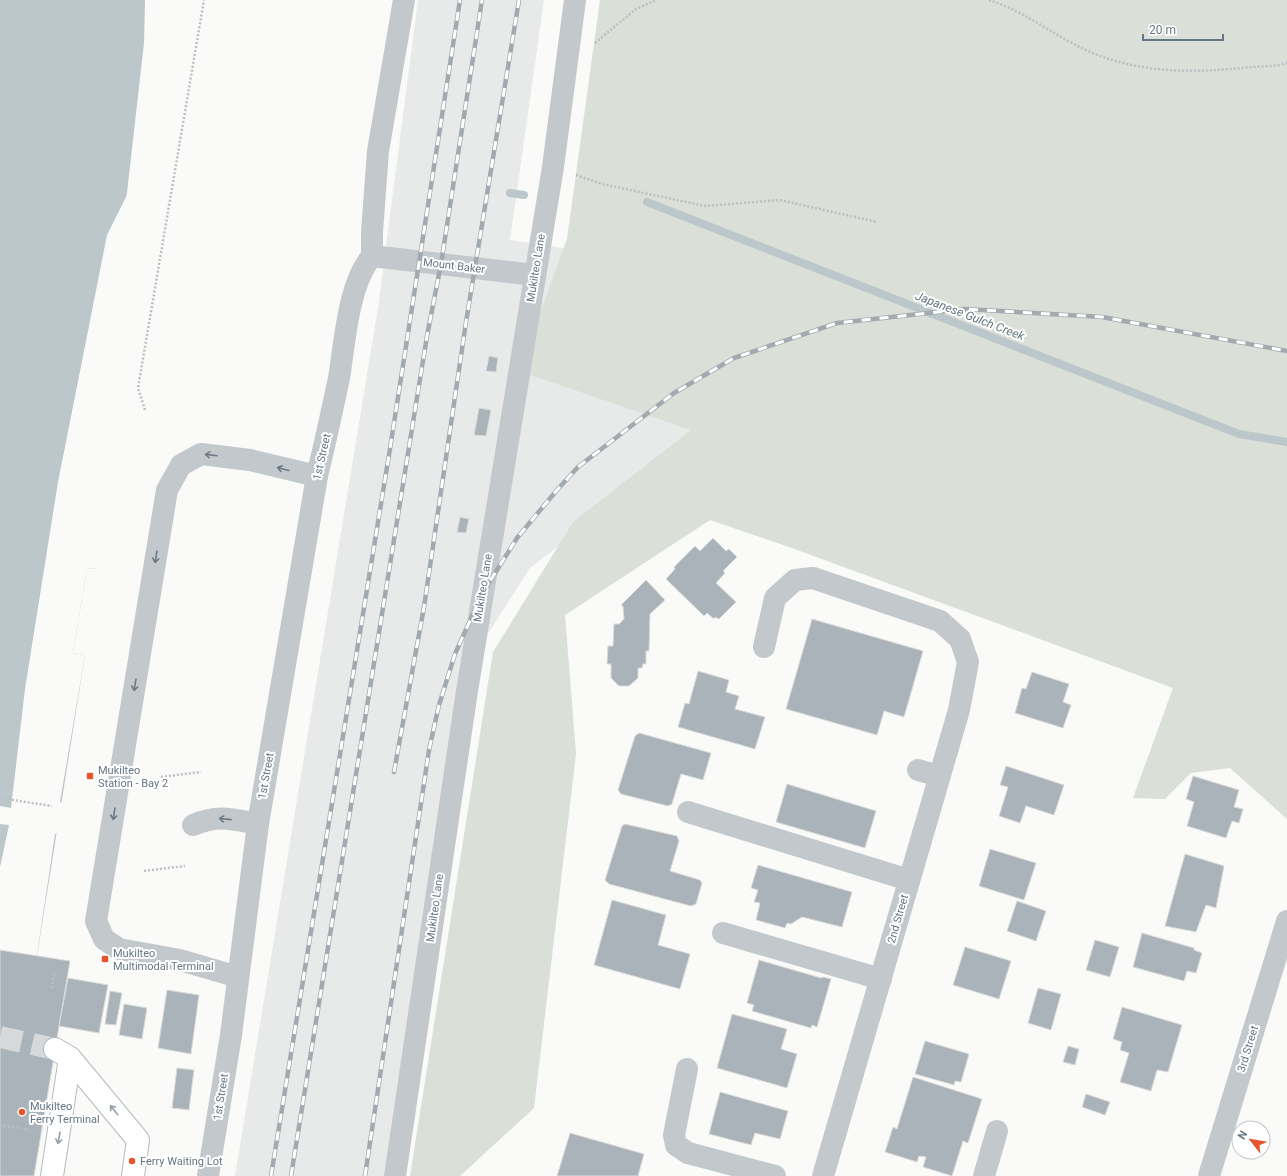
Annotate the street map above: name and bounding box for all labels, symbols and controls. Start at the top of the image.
scale bar [1143,16,1223,42]
text: 20 m [1149,23,1176,37]
street label: Mukilteo Lane [524,233,548,303]
street label: Mount Baker [422,256,486,276]
water label: Japanese Gulch Creek [914,289,1028,344]
street label: 1st Street [310,432,334,481]
one-way arrow [205,451,218,459]
one-way arrow [277,465,290,472]
one-way arrow [152,550,160,563]
street label: Mukilteo Lane [471,553,495,623]
one-way arrow [131,679,139,692]
street label: 1st Street [255,751,277,800]
place label: Mukilteo Station - Bay 2 [98,764,168,790]
marker: Mukilteo Station - Bay 2 [85,771,95,781]
one-way arrow [109,807,117,820]
one-way arrow [219,815,232,823]
street label: Mukilteo Lane [424,873,446,943]
street label: 2nd Street [885,893,911,945]
place label: Mukilteo Multimodal Terminal [113,947,214,973]
marker: Mukilteo Multimodal Terminal [100,954,110,964]
street label: 3rd Street [1235,1024,1261,1074]
street label: 1st Street [211,1072,231,1121]
place label: Mukilteo Ferry Terminal [30,1100,100,1126]
one-way arrow [109,1105,118,1116]
marker: Mukilteo Ferry Terminal [17,1107,27,1117]
north arrow [1231,1120,1271,1160]
text: N [1235,1128,1251,1142]
one-way arrow [54,1131,62,1144]
place label: Ferry Waiting Lot [140,1155,223,1168]
marker: Ferry Waiting Lot [127,1156,137,1166]

